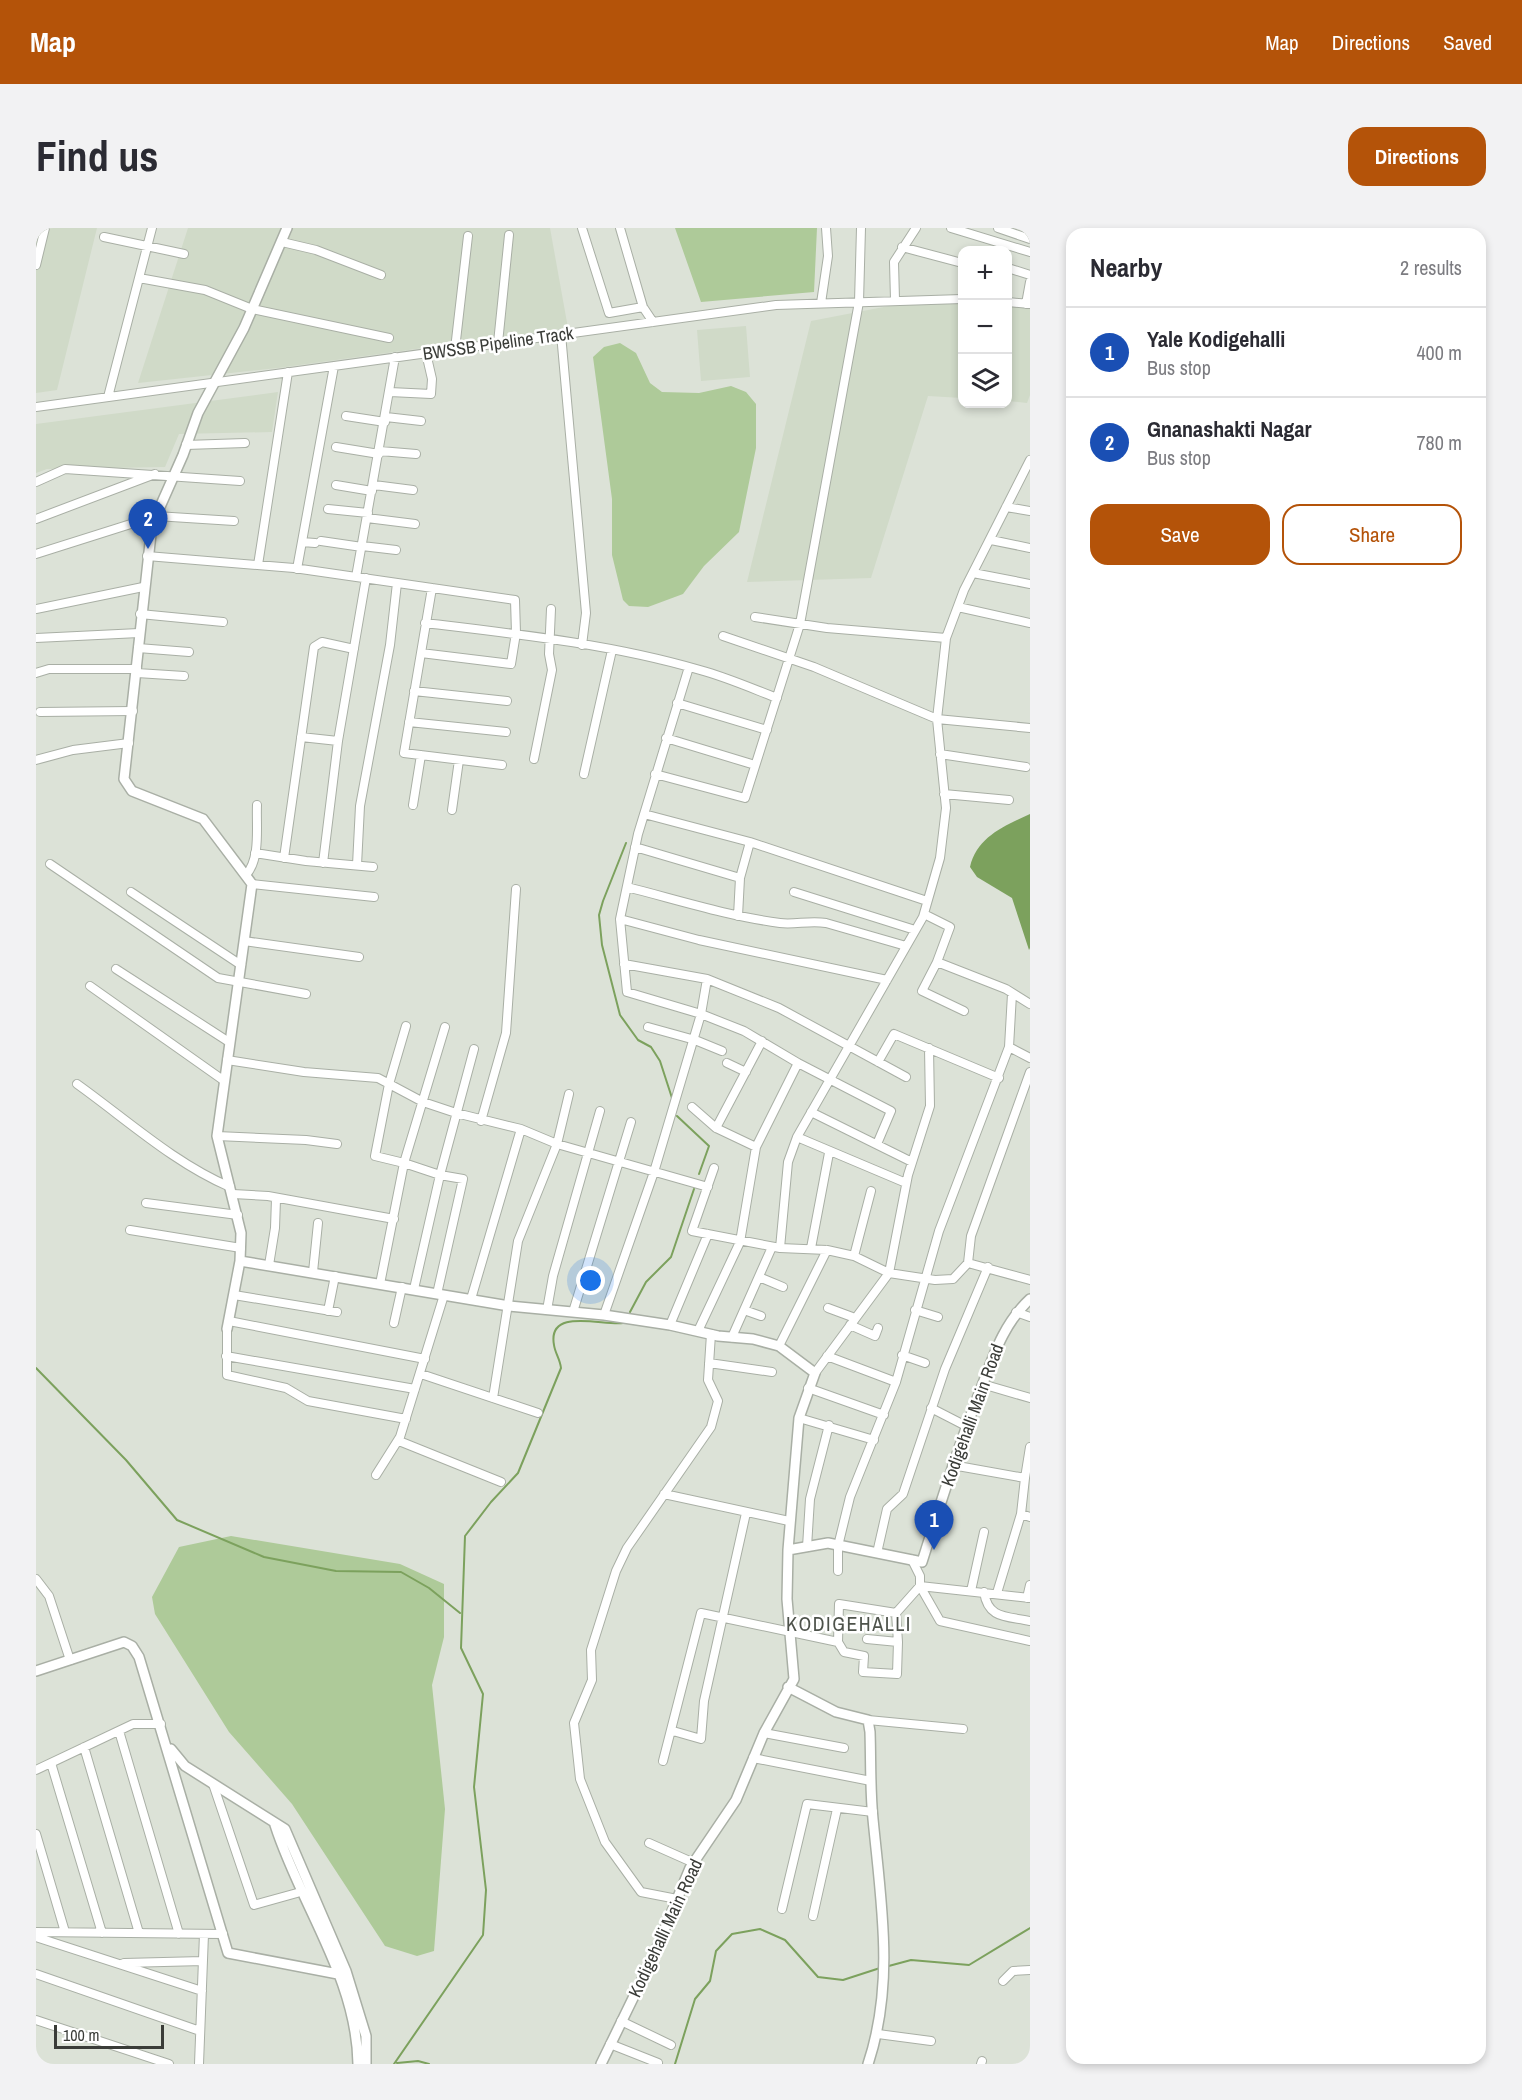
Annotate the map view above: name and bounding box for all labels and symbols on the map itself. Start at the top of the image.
street label: BWSSB Pipeline Track [421,320,576,366]
pin: 2 [128,500,168,549]
your location [576,1266,605,1295]
street label: Kodigehalli Main Road [935,1340,1009,1490]
pin: 1 [914,1500,954,1550]
district label: KODIGEHALLI [786,1610,912,1637]
street label: Kodigehalli Main Road [622,1855,708,2001]
scale bar [54,2022,164,2050]

